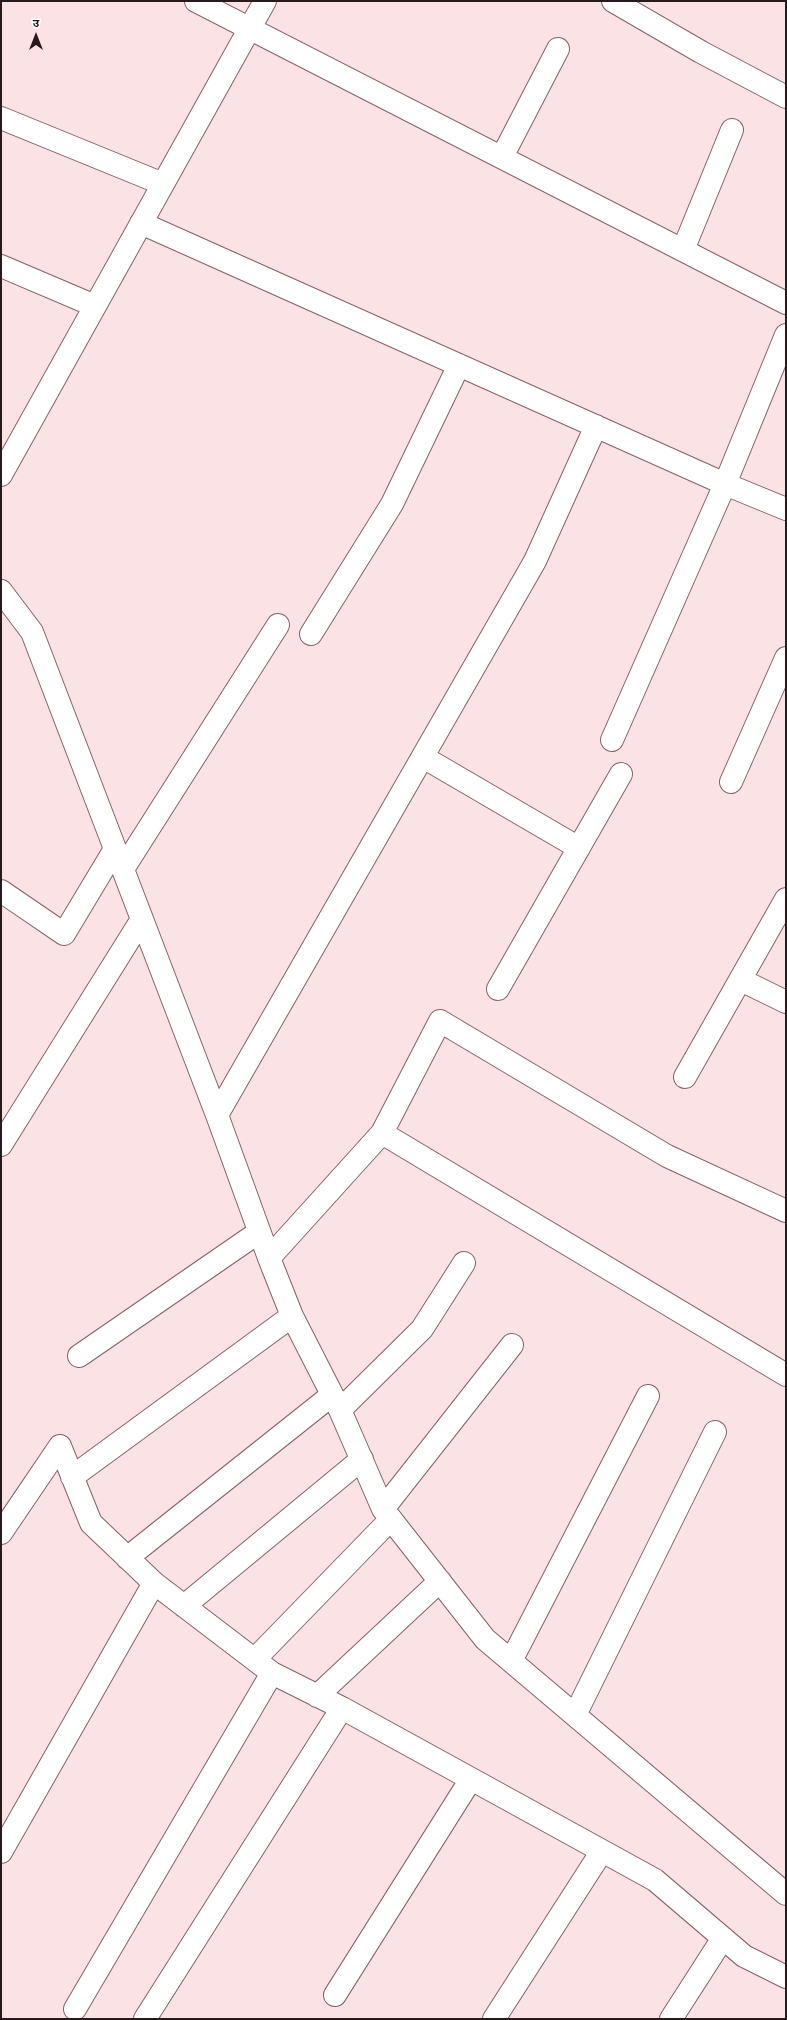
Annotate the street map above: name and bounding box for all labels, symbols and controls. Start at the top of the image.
north arrow [16,16,56,56]
text: उ [33,17,39,30]

